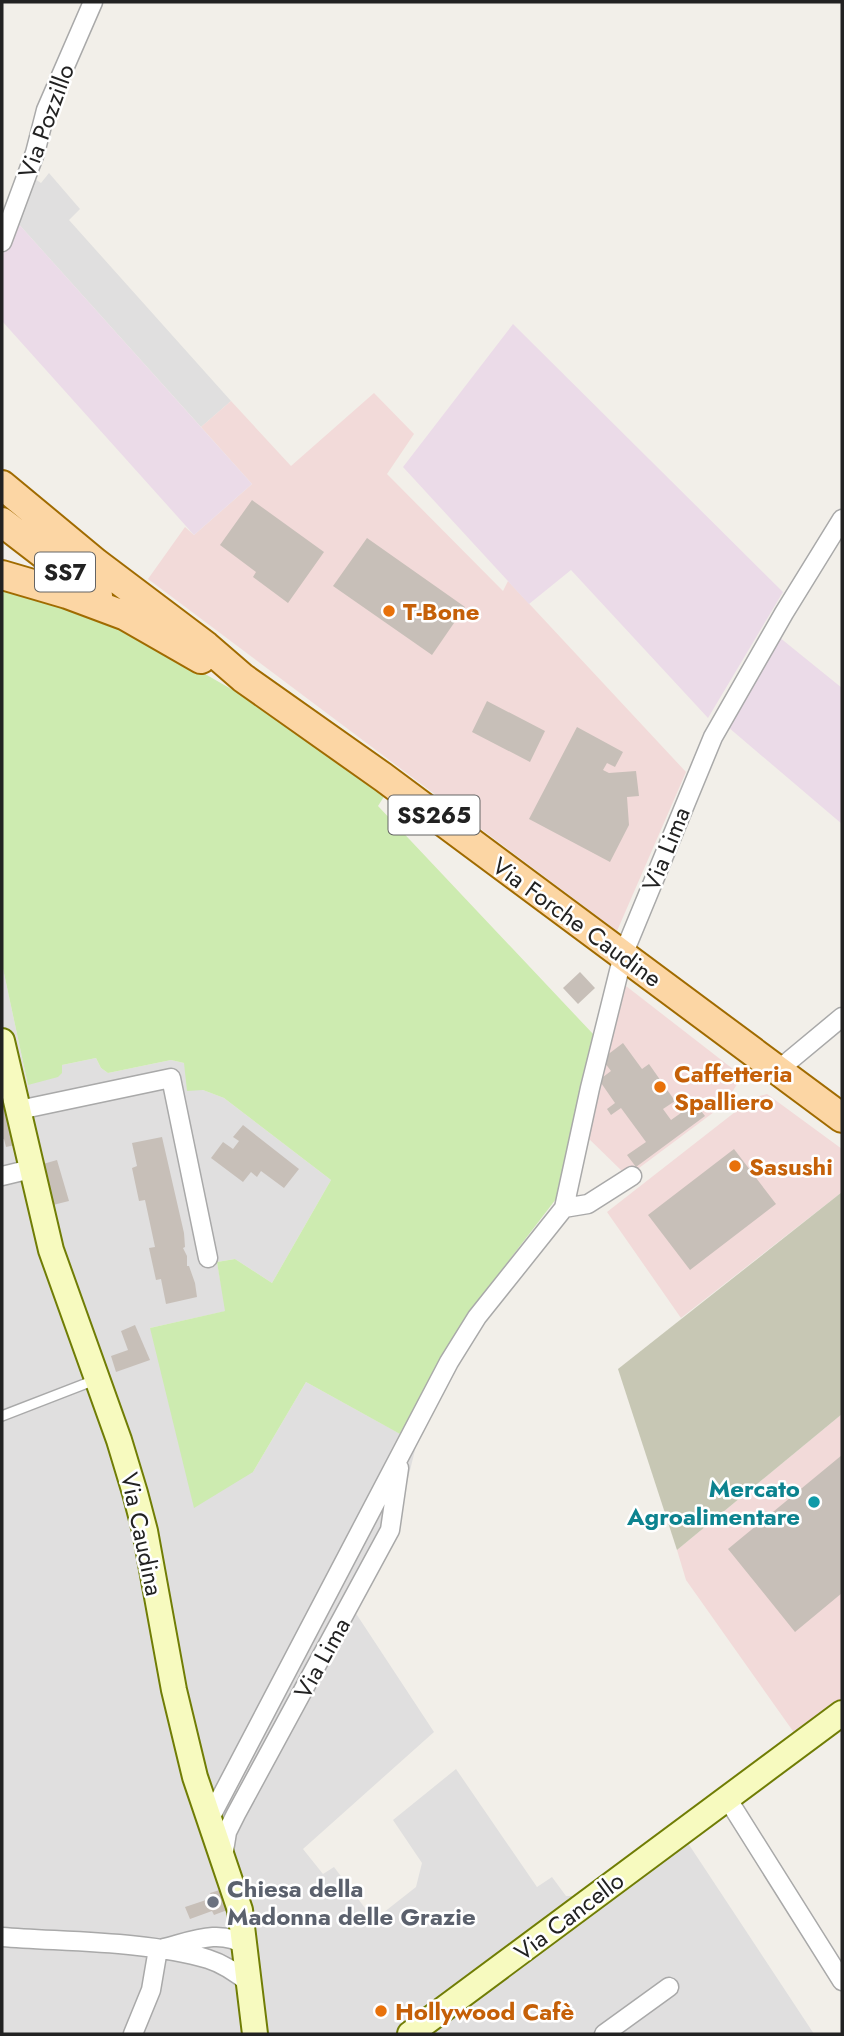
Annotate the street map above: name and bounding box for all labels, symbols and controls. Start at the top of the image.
street label: Via Pozzillo [9,59,83,183]
road number: SS7 [35,552,95,592]
place label: T-Bone [403,594,479,629]
marker: T-Bone [381,603,397,619]
road number: SS265 [388,796,480,834]
street label: Via Lima [633,802,699,896]
street label: Via Forche Caudine [485,848,669,996]
place label: Caffetteria Spalliero [674,1056,792,1119]
marker: Caffetteria Spalliero [652,1079,668,1095]
place label: Sasushi [749,1149,833,1184]
marker: Sasushi [727,1158,743,1174]
street label: Via Caudina [112,1469,172,1599]
place label: Mercato Agroalimentare [626,1471,800,1534]
marker: Mercato Agroalimentare [806,1494,822,1510]
street label: Via Lima [285,1611,359,1705]
street label: Via Cancello [507,1863,631,1969]
place label: Chiesa della Madonna delle Grazie [227,1871,476,1934]
marker: Chiesa della Madonna delle Grazie [205,1894,221,1910]
place label: Hollywood Cafè [395,1994,574,2029]
marker: Hollywood Cafè [373,2003,389,2019]

